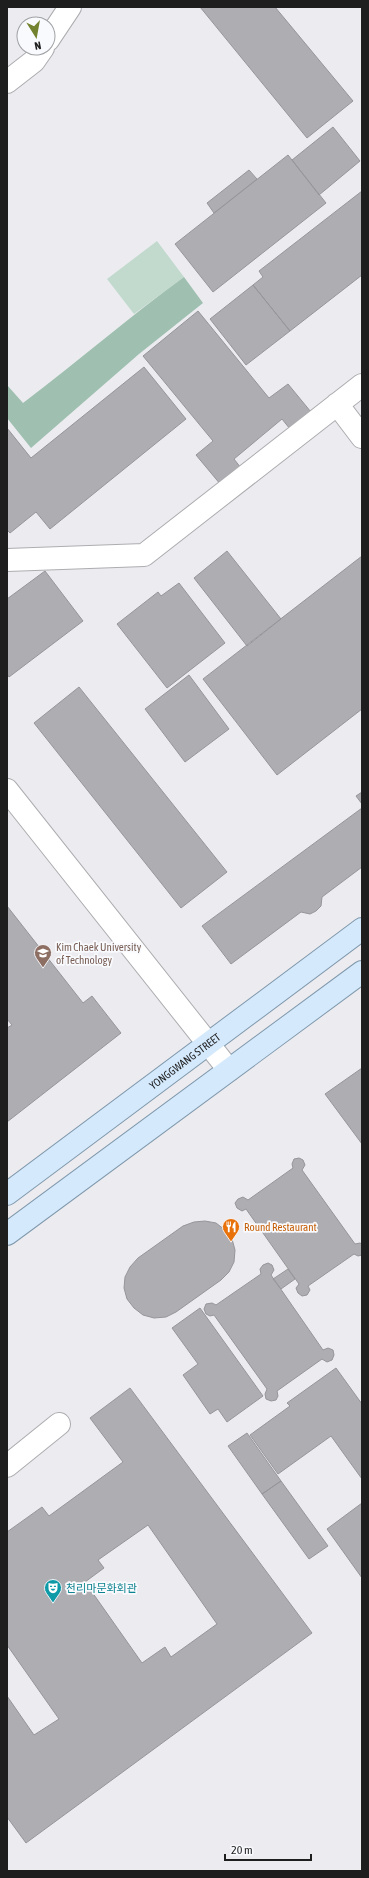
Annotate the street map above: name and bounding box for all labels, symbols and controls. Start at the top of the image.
north arrow [16,16,56,56]
text: N [34,39,42,52]
place label: Kim Chaek University of Technology [56,941,142,966]
school or university icon: Kim Chaek University of Technology [33,943,53,968]
street label: YONGGWANG STREET [147,1031,223,1092]
restaurant icon: Round Restaurant [221,1217,241,1242]
place label: Round Restaurant [244,1221,317,1233]
theatre icon: 천리마문화회관 [43,1578,63,1603]
place label: 천리마문화회관 [66,1582,137,1594]
scale bar [225,1836,311,1862]
text: 20 m [231,1843,253,1857]

